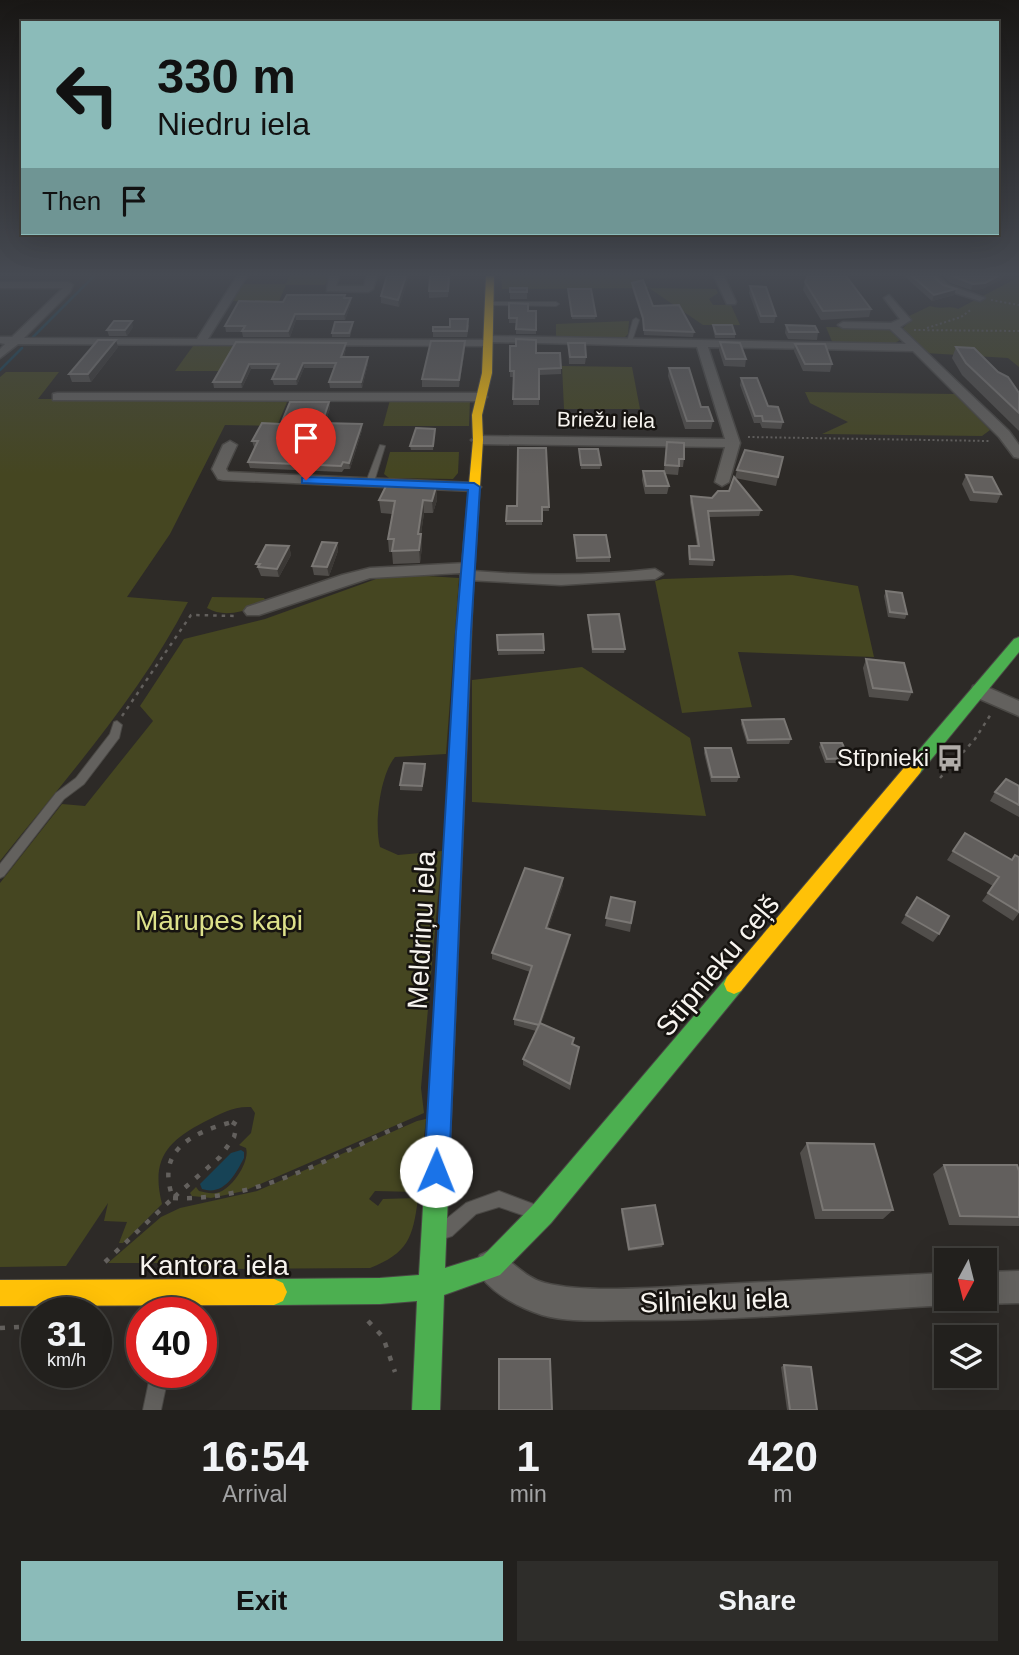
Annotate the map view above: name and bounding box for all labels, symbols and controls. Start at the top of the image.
icon: left [42,49,133,140]
text: 330 m [157,49,296,103]
text: Niedru iela [157,106,310,142]
icon: arrive [115,182,153,220]
text: Then [42,186,101,216]
street label: Briežu iela [557,407,656,432]
pin [276,408,336,480]
icon: arrive [287,419,325,457]
bus stop icon: Stīpnieki [935,743,965,773]
place label: Stīpnieki [837,744,929,771]
street label: Meldriņu iela [402,850,441,1010]
street label: Stīpnieku ceļš [649,889,785,1042]
park label: Mārupes kapi [135,905,303,936]
position arrow [399,1134,473,1208]
north arrow [934,1248,998,1311]
map controls [934,1248,997,1388]
street label: Kantora iela [139,1250,289,1281]
street label: Silnieku iela [639,1282,790,1319]
speed limit sign: 40 [126,1297,217,1388]
text: 31 [47,1314,86,1353]
button: layers [934,1325,997,1388]
text: km/h [47,1350,86,1370]
text: 16:54 [201,1433,309,1480]
text: 1 [516,1433,540,1480]
text: 420 [748,1433,818,1480]
text: Arrival [222,1481,287,1507]
text: min [510,1481,547,1507]
text: m [773,1481,792,1507]
button: Exit [21,1561,503,1641]
button: Share [517,1561,998,1641]

